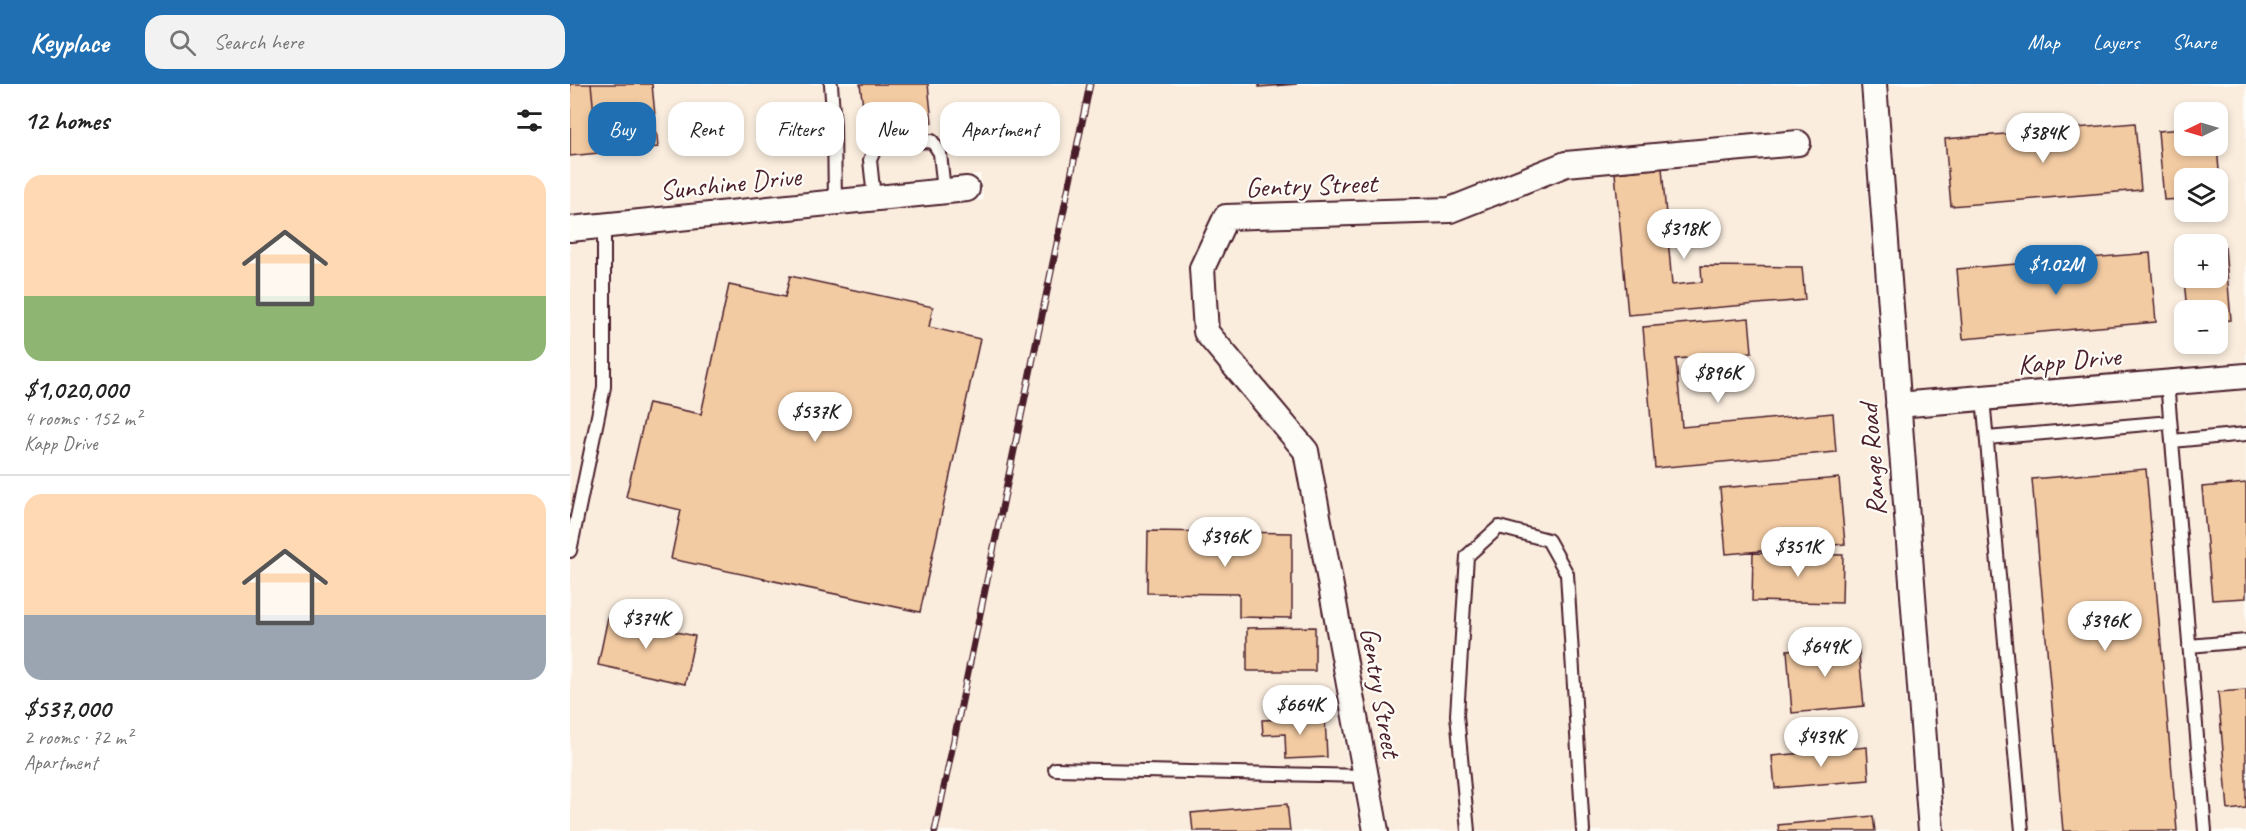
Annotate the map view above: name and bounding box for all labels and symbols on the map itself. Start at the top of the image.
north arrow [2174,102,2228,156]
pin: $384K [2001,113,2085,164]
street label: Sunshine Drive [658,158,804,208]
street label: Gentry Street [1245,165,1380,205]
pin: $318K [1642,209,1726,260]
pin: $1.02M [2007,245,2105,296]
street label: Kapp Drive [2016,338,2124,382]
pin: $896K [1676,353,1760,404]
pin: $537K [773,392,857,443]
street label: Range Road [1850,399,1893,517]
pin: $396K [1183,517,1267,568]
pin: $351K [1756,527,1840,578]
pin: $374K [604,599,688,650]
pin: $396K [2063,601,2147,652]
street label: Gentry Street [1352,624,1410,762]
pin: $649K [1783,627,1867,678]
pin: $664K [1258,685,1342,736]
pin: $439K [1779,717,1863,768]

